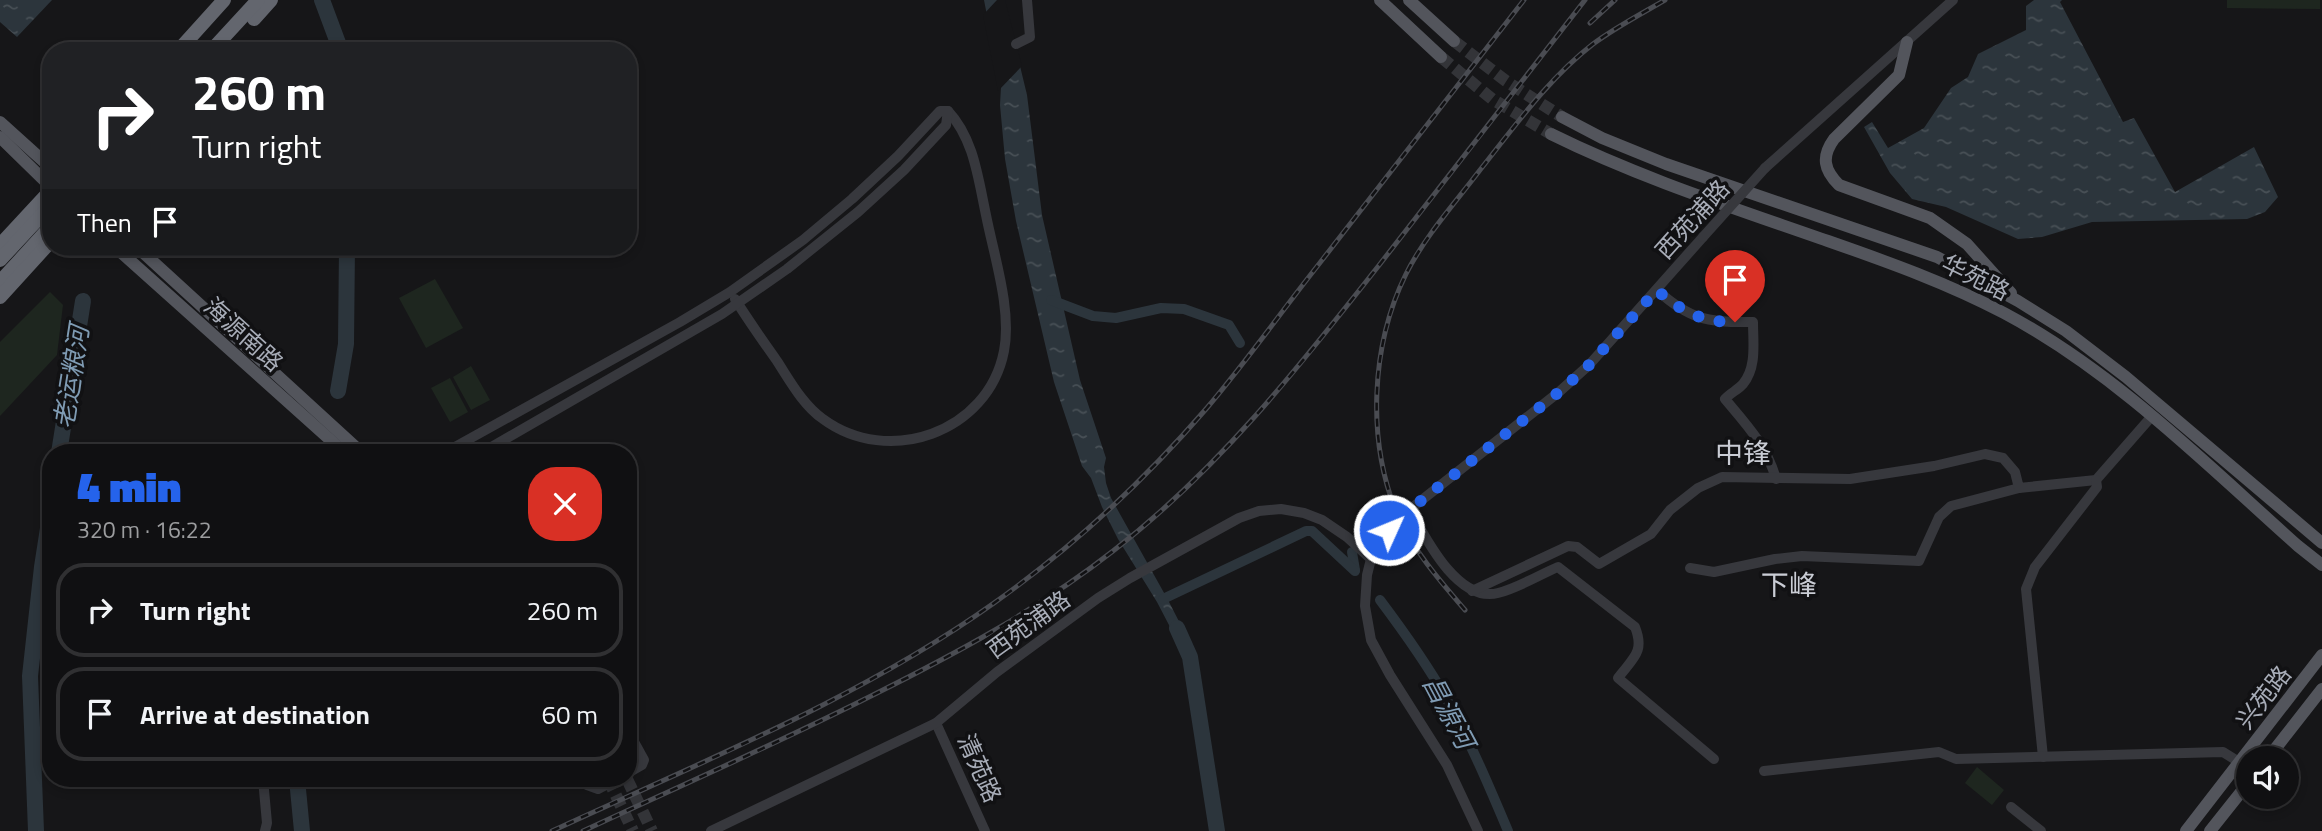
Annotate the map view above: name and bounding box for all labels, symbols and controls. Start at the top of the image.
text: 260 m [192,54,326,129]
icon: right [77,70,168,161]
text: Turn right [192,122,321,170]
street label: 西苑浦路 [1647,171,1737,267]
text: Then [77,203,132,242]
icon: arrive [146,203,184,241]
street label: 华苑路 [1936,245,2016,309]
pin [1705,250,1765,322]
icon: arrive [1716,261,1754,299]
street label: 海源南路 [196,289,292,379]
water label: 老运粮河 [44,318,99,431]
district label: 中锋 [1715,431,1771,474]
text: 4 min [77,454,181,518]
button: close [528,467,602,541]
position arrow [1352,493,1426,567]
text: 320 m · 16:22 [77,512,212,547]
district label: 下峰 [1761,563,1817,606]
street label: 西苑浦路 [979,581,1077,667]
icon: right [81,591,119,629]
text: Turn right [140,591,251,630]
text: 260 m [527,591,598,630]
street label: 兴苑路 [2227,658,2299,736]
water label: 昌源河 [1413,668,1487,760]
icon: arrive [81,695,119,733]
text: Arrive at destination [140,695,370,734]
text: 60 m [541,695,598,734]
street label: 清苑路 [949,728,1011,808]
map controls [2236,746,2299,809]
button: sound [2236,746,2299,809]

